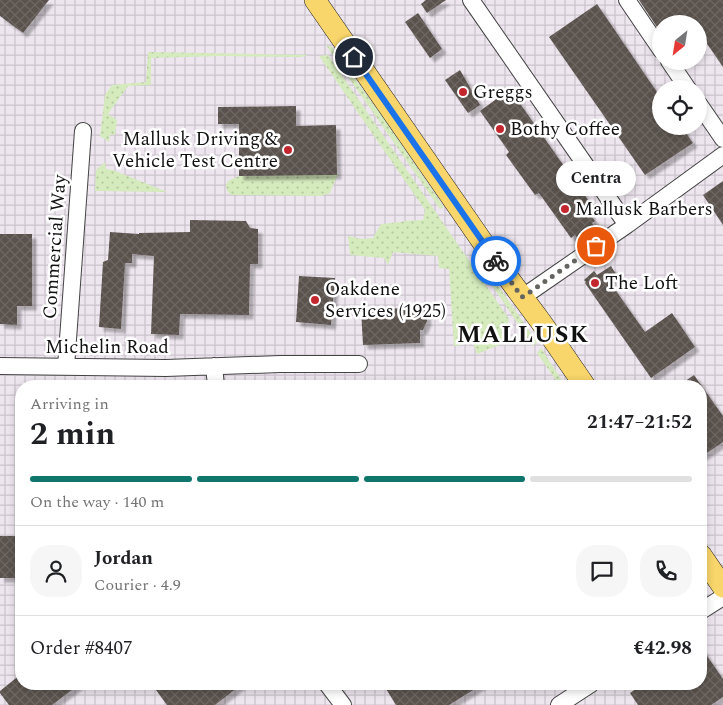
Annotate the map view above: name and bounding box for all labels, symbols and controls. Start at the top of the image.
north arrow [652,15,708,70]
map controls [652,15,707,135]
pin [333,36,375,78]
icon: home [340,43,368,71]
place label: Greggs [473,78,533,107]
button: locate [652,80,707,135]
marker: Greggs [457,86,469,98]
place label: Bothy Coffee [510,115,620,144]
marker: Bothy Coffee [494,123,506,135]
place label: Mallusk Driving & Vehicle Test Centre [112,125,279,176]
marker: Mallusk Driving & Vehicle Test Centre [282,144,294,156]
callout: Centra [556,161,636,196]
text: Centra [571,166,621,190]
street label: Commercial Way [35,173,75,320]
place label: Mallusk Barbers [575,195,713,224]
marker: Mallusk Barbers [559,203,571,215]
pin [575,225,617,267]
icon: bag [582,232,610,260]
courier [471,236,521,286]
icon: bike [482,247,510,275]
place label: The Loft [605,269,678,298]
place label: Oakdene Services (1925) [325,275,446,326]
marker: The Loft [589,277,601,289]
marker: Oakdene Services (1925) [309,294,321,306]
district label: MALLUSK [457,317,589,353]
street label: Michelin Road [45,333,169,362]
text: Arriving in [30,392,109,416]
text: 21:47–21:52 [587,408,692,437]
text: 2 min [30,410,115,459]
text: On the way · 140 m [30,490,164,514]
text: Jordan [94,544,153,573]
button: person [30,545,82,597]
button: chat [576,545,628,597]
button: phone [640,545,692,597]
text: Courier · 4.9 [94,573,181,597]
text: Order #8407 [30,634,133,663]
text: €42.98 [634,634,692,663]

